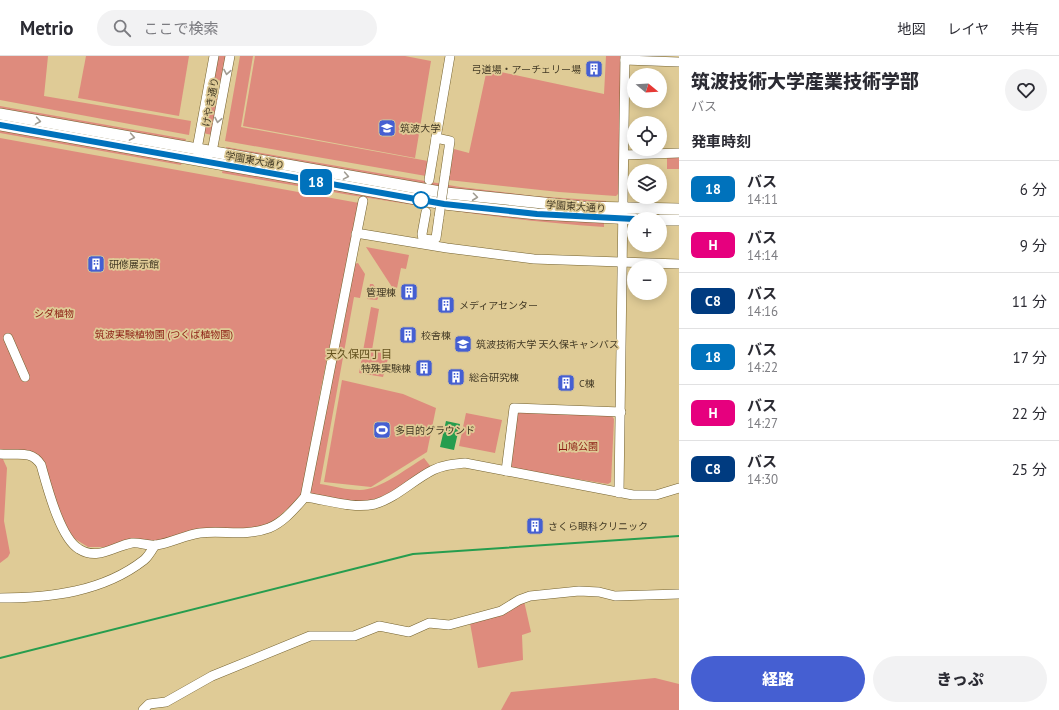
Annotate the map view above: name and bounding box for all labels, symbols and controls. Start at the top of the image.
search box [97,10,377,46]
text: Metrio [20,16,73,40]
icon: search [111,17,133,39]
text: ここで検索 [143,19,218,38]
text: 地図 [897,20,925,38]
text: レイヤ [947,20,989,38]
text: 共有 [1011,20,1039,38]
building icon: 弓道場・アーチェリー場 [584,59,604,79]
place label: 弓道場・アーチェリー場 [472,63,581,76]
north arrow [627,68,667,108]
map controls [627,68,667,300]
one-way arrow [223,69,232,75]
text: 筑波技術大学産業技術学部 [691,69,919,93]
button: heart [1005,69,1047,111]
street label: けやき通り [199,76,222,128]
text: バス [691,98,717,115]
one-way arrow [35,116,42,124]
button: locate [627,116,667,156]
one-way arrow [214,117,222,123]
school or university icon: 筑波大学 [377,118,397,138]
place label: 筑波大学 [400,122,440,135]
text: 発車時刻 [691,132,751,151]
one-way arrow [129,133,135,141]
street label: 学園東大通り [224,149,286,172]
button: layers [627,164,667,204]
line badge: 18 [298,169,334,195]
one-way arrow [343,171,350,180]
text: バス [747,172,777,191]
text: 18 [308,173,324,191]
text: 18 [705,180,721,198]
text: 6 分 [1020,180,1047,199]
unlabelled marker [412,191,430,209]
text: 14:11 [747,191,778,208]
one-way arrow [472,192,478,201]
street label: 学園東大通り [546,198,606,215]
button: + [627,212,667,252]
text: バス [747,228,777,247]
text: H [708,236,718,254]
text: 9 分 [1020,236,1047,255]
text: 14:14 [747,247,778,264]
building icon: 研修展示館 [86,254,106,274]
place label: 研修展示館 [109,258,159,271]
button: − [627,260,667,300]
building icon: 管理棟 [399,282,419,302]
text: バス [747,284,777,303]
place label: 管理棟 [366,286,396,299]
text: C8 [705,292,721,310]
text: 11 分 [1012,292,1047,311]
building icon: メディアセンター [436,295,456,315]
place label: メディアセンター [459,299,538,312]
text: 14:16 [747,303,778,320]
park label: シダ植物 [34,307,74,320]
building icon: 校舎棟 [398,325,418,345]
park label: 筑波実験植物園 (つくば植物園) [95,328,233,341]
place label: 校舎棟 [421,329,451,342]
school or university icon: 筑波技術大学 天久保キャンパス [453,334,473,354]
place label: 筑波技術大学 天久保キャンパス [476,338,619,351]
text: バス [747,340,777,359]
district label: 天久保四丁目 [326,347,392,361]
text: 18 [705,348,721,366]
text: 17 分 [1012,348,1047,367]
building icon: 特殊実験棟 [414,358,434,378]
text: 14:22 [747,359,778,376]
place label: 特殊実験棟 [361,362,411,375]
building icon: 総合研究棟 [446,367,466,387]
place label: 総合研究棟 [469,371,519,384]
building icon: C棟 [556,373,576,393]
place label: C棟 [579,377,595,390]
text: バス [747,396,777,415]
text: H [708,404,718,422]
text: 22 分 [1012,404,1047,423]
text: 14:27 [747,415,778,432]
sports icon: 多目的グラウンド [372,420,392,440]
place label: 多目的グラウンド [395,424,475,437]
park label: 山鳩公園 [558,440,598,453]
text: バス [747,452,777,471]
text: C8 [705,460,721,478]
text: 25 分 [1012,460,1047,479]
text: 14:30 [747,471,778,488]
building icon: さくら眼科クリニック [525,516,545,536]
place label: さくら眼科クリニック [548,520,648,533]
button: 経路 [691,656,865,702]
button: きっぷ [873,656,1047,702]

